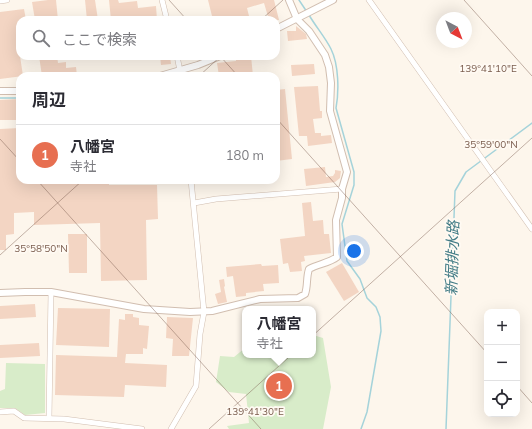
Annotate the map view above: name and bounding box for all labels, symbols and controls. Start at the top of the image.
north arrow [436,12,472,48]
search box [16,16,280,60]
icon: search [30,27,52,49]
text: ここで検索 [62,30,137,49]
text: 139°41'10"E [459,62,517,75]
text: 周辺 [32,89,66,110]
text: 八幡宮 [70,137,115,156]
text: 35°59'00"N [464,138,518,151]
text: 1 [41,147,49,163]
text: 180 m [226,147,264,163]
text: 寺社 [70,158,96,174]
water label: 新堀排水路 [441,218,463,296]
your location [344,241,364,261]
text: 35°58'50"N [14,242,68,255]
popup [242,306,316,358]
map controls [484,309,520,417]
button: + [484,309,520,345]
text: 八幡宮 [256,314,302,333]
text: 寺社 [256,335,283,351]
button: − [484,345,520,381]
pin: 1 [266,371,292,401]
button: locate [484,381,520,417]
text: 139°41'30"E [226,405,284,418]

